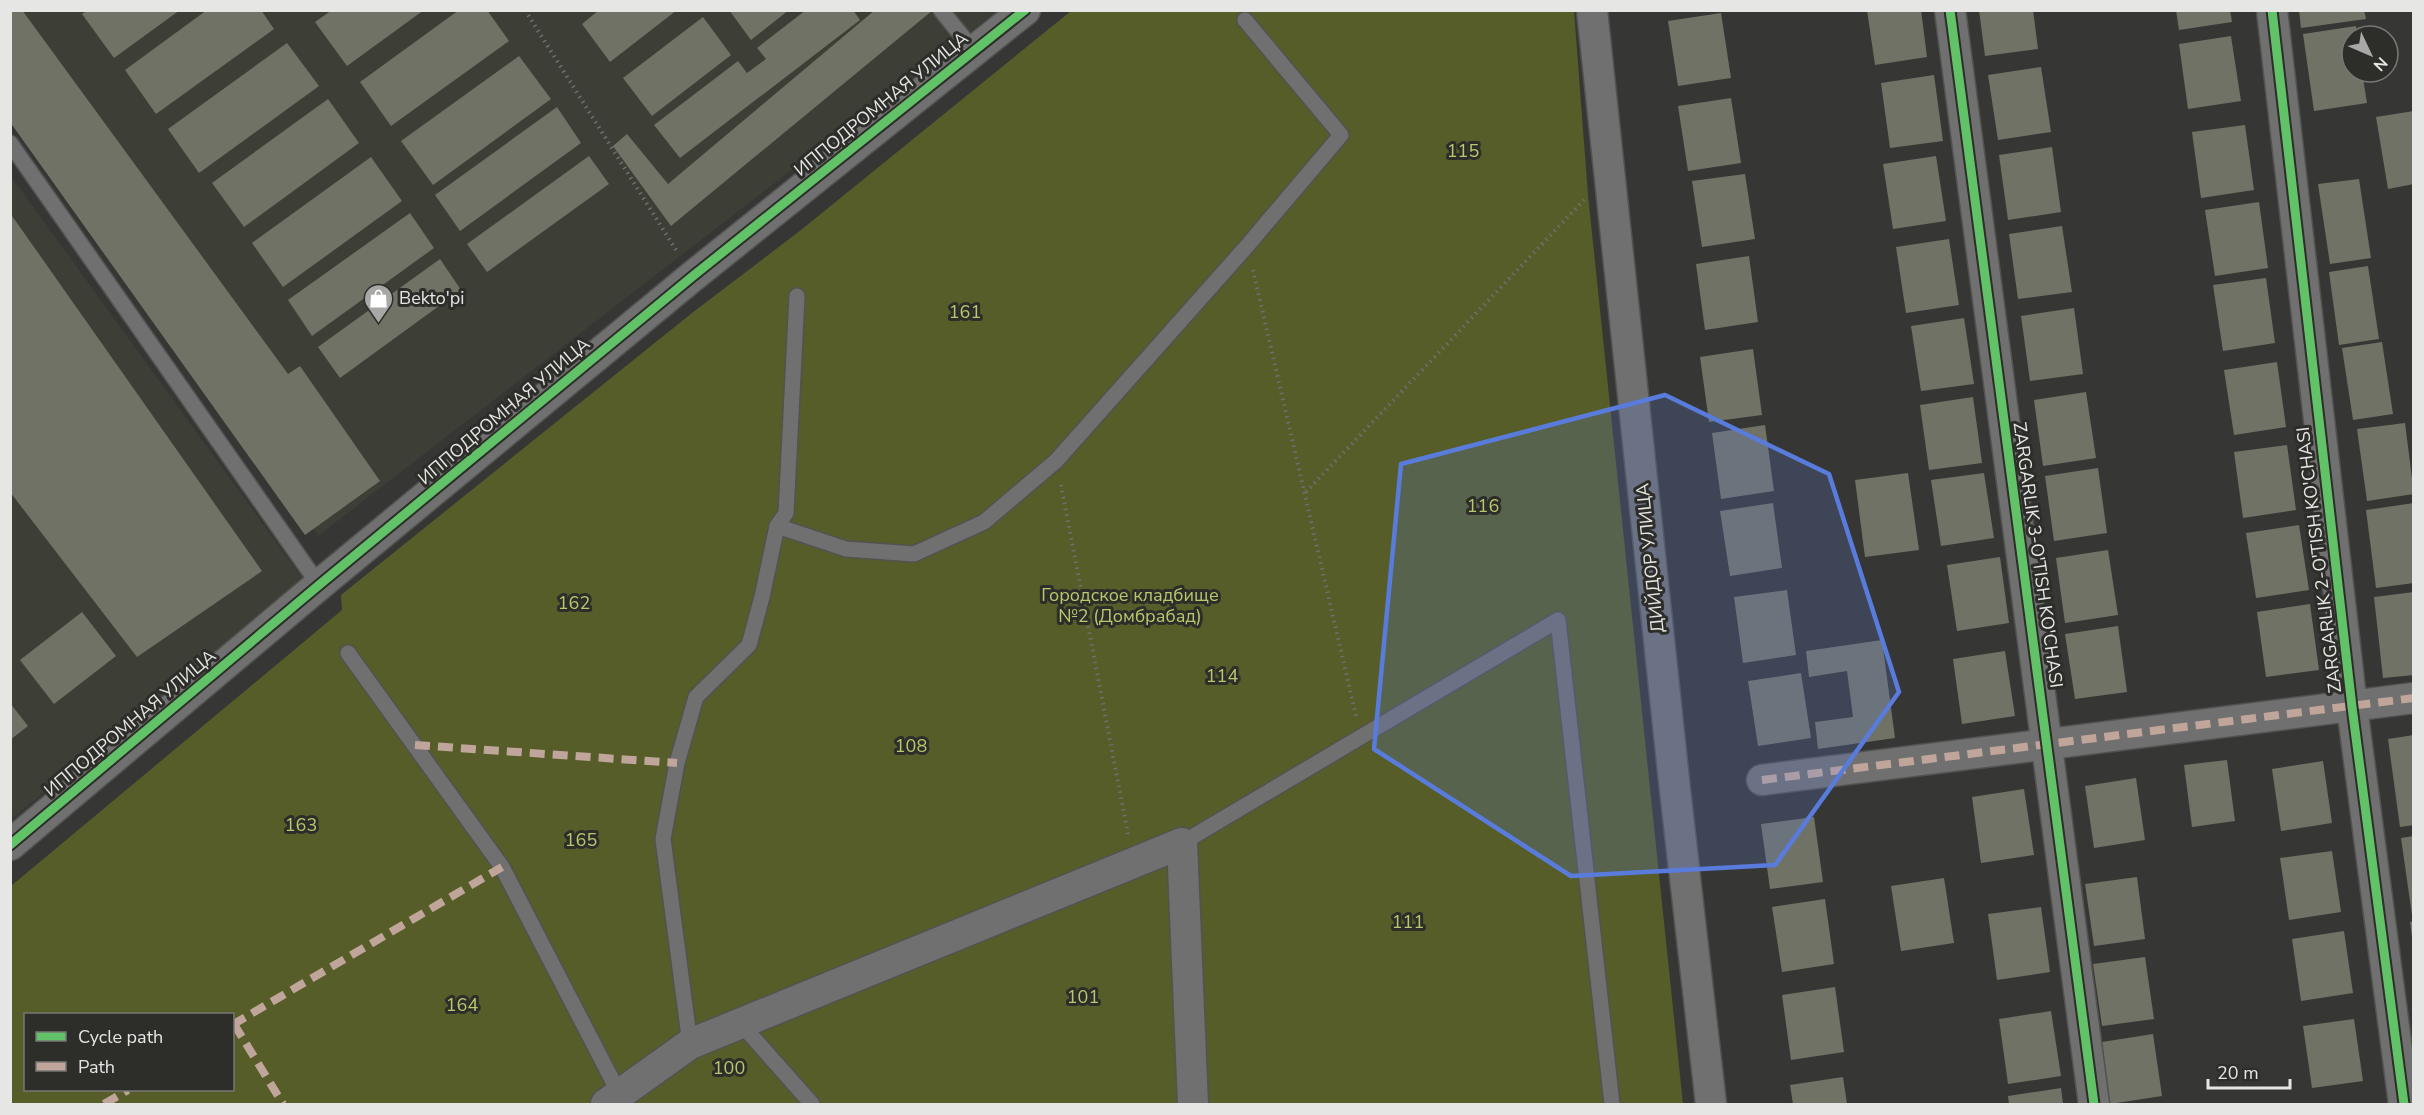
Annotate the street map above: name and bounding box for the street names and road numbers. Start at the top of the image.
street label: ИППОДРОМНАЯ УЛИЦА [789,26,973,182]
street label: ИППОДРОМНАЯ УЛИЦА [413,332,595,490]
street label: ZARGARLIK 3-O'TISH KO'CHASI [2007,421,2069,689]
street label: ZARGARLIK 2-O'TISH KO'CHASI [2291,426,2347,694]
street label: ДИЙДОР УЛИЦА [1630,482,1670,634]
street label: ИППОДРОМНАЯ УЛИЦА [39,644,221,802]

